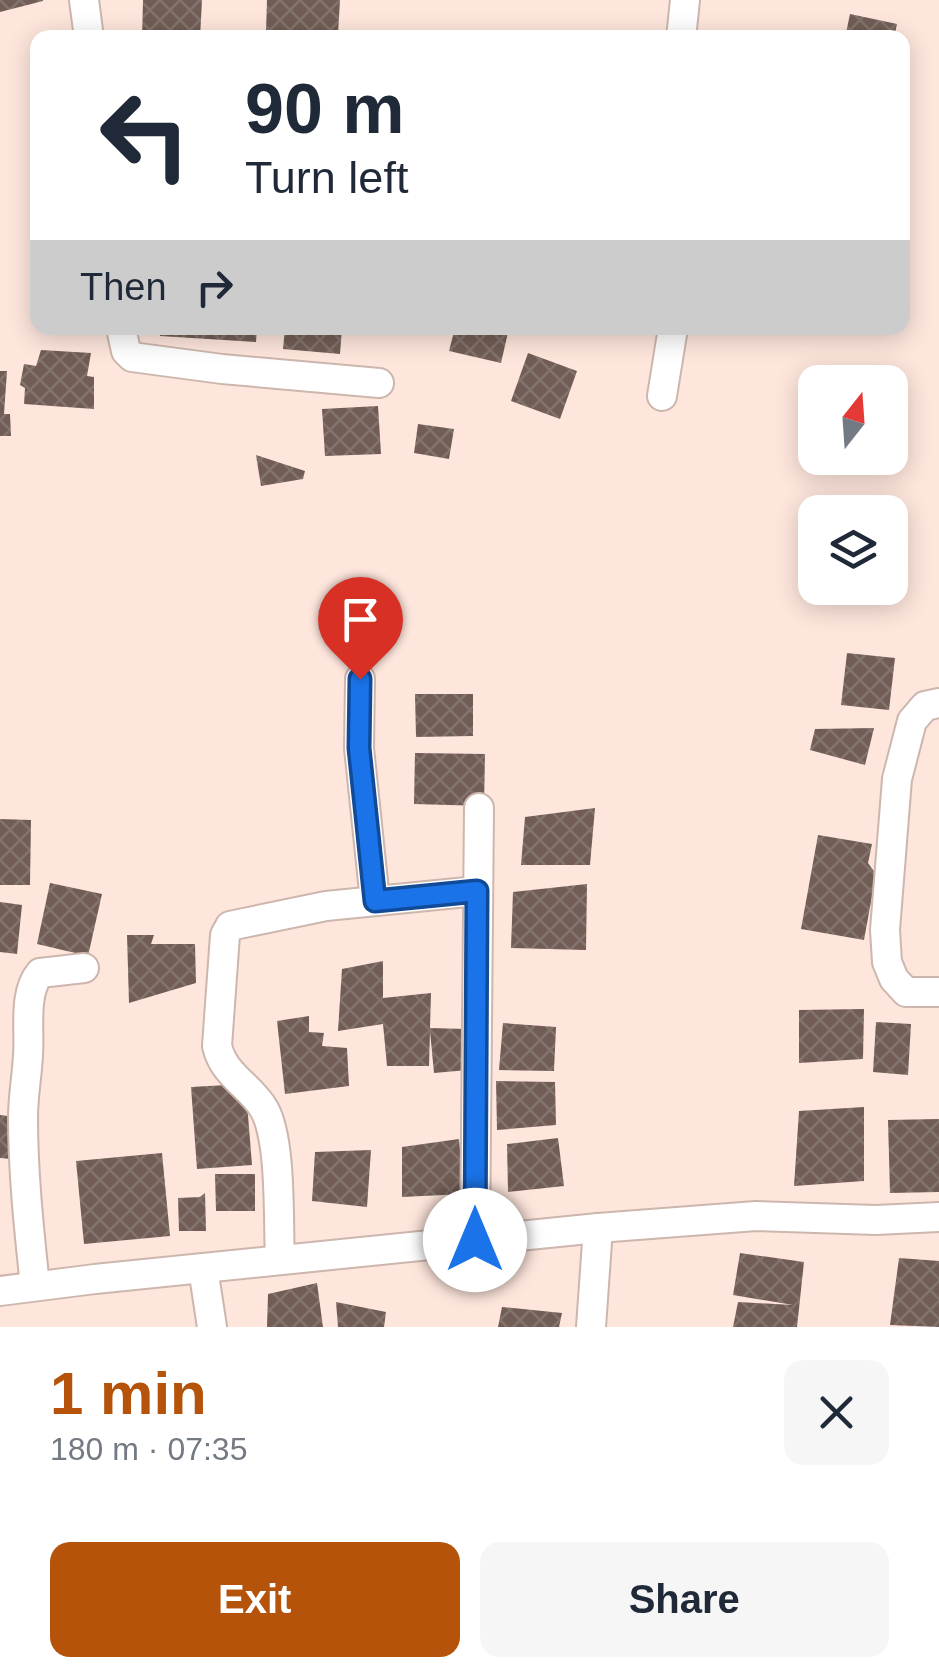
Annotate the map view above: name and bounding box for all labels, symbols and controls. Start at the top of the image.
icon: left [80,70,210,200]
text: 90 m [245,70,405,148]
text: Turn left [245,152,408,203]
icon: right [187,260,242,315]
text: Then [80,266,167,308]
north arrow [798,365,908,475]
map controls [798,365,908,605]
button: layers [798,495,908,605]
pin [318,577,403,680]
icon: arrive [333,592,388,647]
position arrow [423,1188,527,1292]
text: 1 min [50,1360,207,1427]
button: close [784,1360,889,1465]
text: 180 m · 07:35 [50,1431,247,1467]
button: Exit [50,1542,460,1657]
button: Share [480,1542,889,1657]

